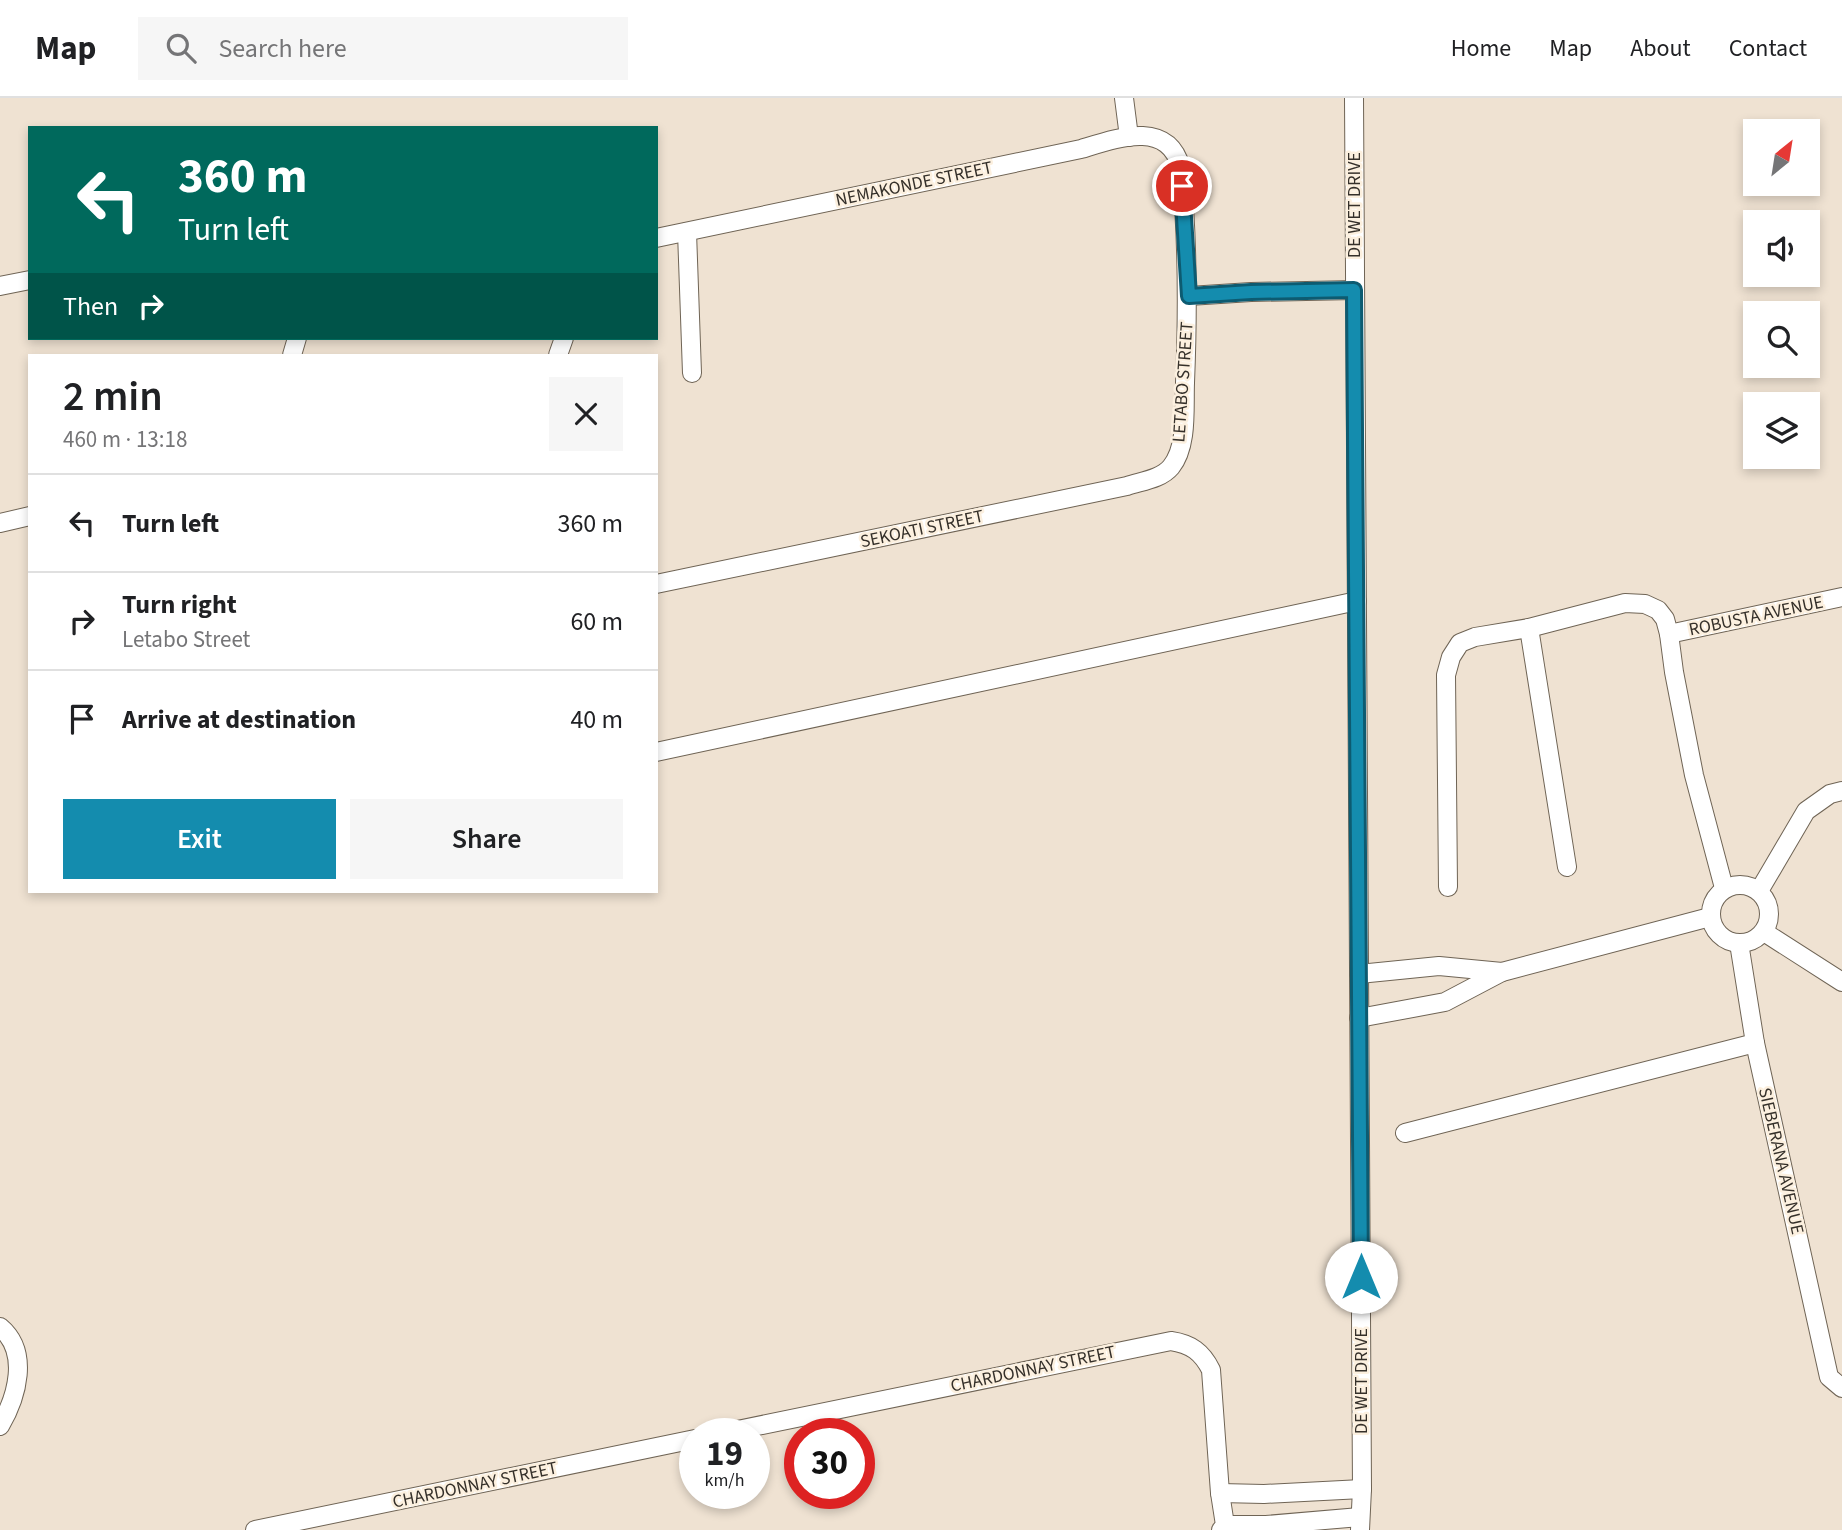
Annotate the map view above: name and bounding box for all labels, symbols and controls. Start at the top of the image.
search box [138,17,628,80]
text: Map [35,25,96,72]
icon: search [162,29,200,67]
text: Search here [218,30,347,67]
text: Home [1451,31,1511,66]
text: Map [1549,31,1592,66]
text: About [1630,31,1691,66]
text: Contact [1729,31,1807,66]
north arrow [1743,119,1820,196]
map controls [1743,119,1820,469]
text: 360 m [178,142,307,212]
street label: DE WET DRIVE [1342,152,1367,258]
icon: left [63,154,154,245]
street label: NEMAKONDE STREET [833,155,995,213]
pin [1152,156,1212,216]
icon: arrive [1163,167,1201,205]
text: Turn left [178,207,289,253]
button: sound [1743,210,1820,287]
icon: right [132,287,170,325]
text: Then [63,288,118,325]
button: search [1743,301,1820,378]
street label: LETABO STREET [1166,321,1200,443]
text: 2 min [63,367,163,427]
button: close [549,377,623,451]
button: layers [1743,392,1820,469]
text: 460 m · 13:18 [63,423,187,456]
icon: left [63,504,101,542]
street label: SEKOATI STREET [858,504,986,554]
text: Turn left [122,505,219,542]
text: 360 m [557,505,623,542]
text: Turn right [122,586,237,623]
street label: ROBUSTA AVENUE [1686,590,1826,642]
icon: right [63,602,101,640]
text: 60 m [570,603,623,640]
text: Letabo Street [122,623,250,656]
icon: arrive [63,700,101,738]
text: Arrive at destination [122,701,356,738]
text: 40 m [570,701,623,738]
button: Exit [63,799,336,879]
button: Share [350,799,623,879]
street label: SIEBERANA AVENUE [1752,1085,1810,1237]
position arrow [1324,1240,1398,1314]
street label: DE WET DRIVE [1349,1328,1374,1434]
street label: CHARDONNAY STREET [948,1339,1118,1399]
speed limit sign: 30 [784,1418,875,1509]
text: 19 [706,1429,743,1479]
street label: CHARDONNAY STREET [390,1455,560,1515]
text: km/h [705,1468,744,1493]

